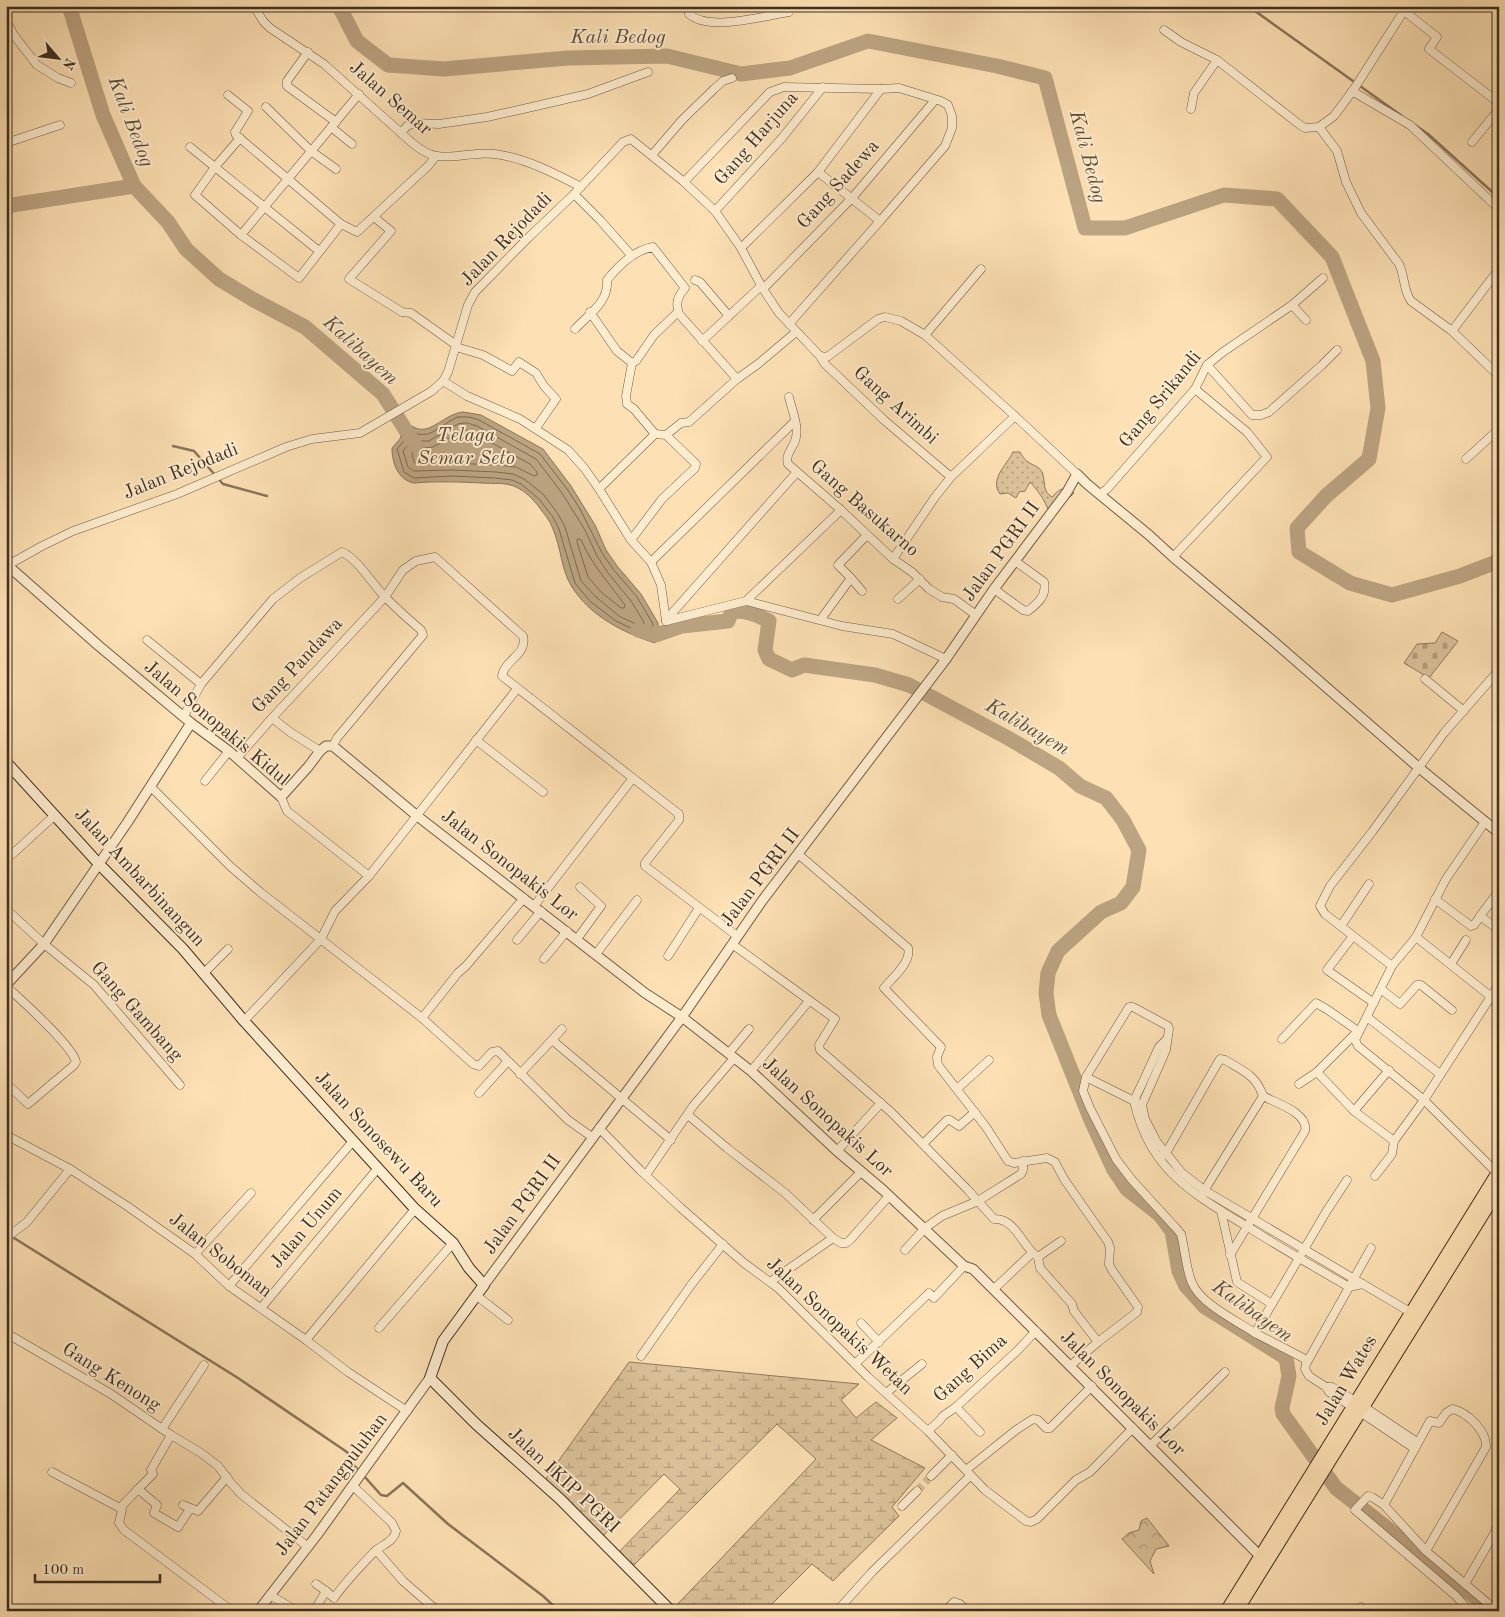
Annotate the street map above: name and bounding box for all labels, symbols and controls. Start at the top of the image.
water label: Kali Bedog [569,28,666,48]
north arrow [32,32,82,82]
text: N [60,56,77,72]
street label: Jalan Semar [345,58,435,140]
water label: Kali Bedog [103,73,157,170]
street label: Gang Harjuna [711,88,803,189]
water label: Kali Bedog [1065,107,1109,206]
street label: Gang Sadewa [794,136,884,233]
street label: Jalan Rejodadi [458,190,556,290]
water label: Kalibayem [318,312,401,390]
street label: Gang Srikandi [1116,348,1206,452]
street label: Gang Arimbi [849,363,941,449]
water label: Telaga Semar Seto [417,426,515,469]
street label: Jalan Rejodadi [121,440,241,504]
street label: Gang Basukarno [806,457,922,561]
street label: Jalan PGRI II [960,499,1044,605]
street label: Gang Pandawa [249,614,347,717]
street label: Jalan Sonopakis Kidul [140,658,292,790]
water label: Kalibayem [981,696,1072,760]
street label: Jalan Ambarbinangun [70,805,208,951]
street label: Jalan Sonopakis Lor [437,807,581,925]
street label: Jalan PGRI II [718,825,804,931]
street label: Gang Gambang [87,959,186,1066]
street label: Jalan Sonopakis Lor [758,1055,896,1182]
street label: Jalan Sonosewu Baru [310,1068,446,1212]
street label: Jalan PGRI II [481,1152,565,1258]
street label: Jalan Unum [268,1184,346,1272]
street label: Jalan Soboman [165,1210,275,1302]
street label: Jalan Sonopakis Wetan [762,1255,916,1399]
water label: Kalibayem [1207,1277,1296,1347]
street label: Jalan Sonopakis Lor [1056,1328,1188,1460]
street label: Gang Bima [931,1331,1012,1407]
street label: Jalan Wates [1313,1333,1381,1429]
street label: Gang Kenong [58,1340,164,1416]
street label: Jalan Patangpuluhan [272,1410,392,1560]
street label: Jalan IKIP PGRI [503,1425,623,1537]
scale bar [35,1552,160,1584]
text: 100 m [42,1563,84,1578]

